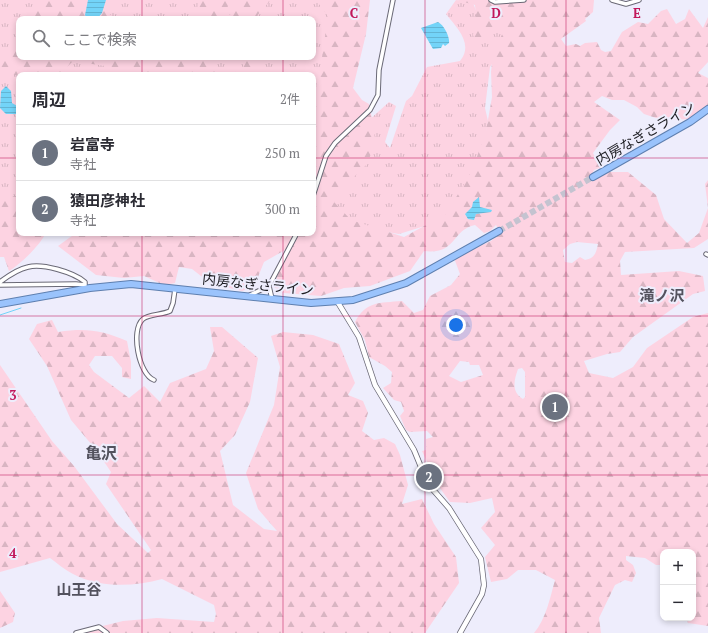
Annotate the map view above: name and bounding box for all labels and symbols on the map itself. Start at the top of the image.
text: C [350,4,358,22]
text: D [491,4,501,22]
text: E [633,4,641,22]
street label: 内房なぎさライン [592,97,698,169]
street label: 内房なぎさライン [201,269,315,299]
district label: 滝ノ沢 [639,285,685,305]
your location [446,315,466,335]
text: 3 [9,386,17,404]
pin: 1 [542,392,568,422]
district label: 亀沢 [85,442,117,464]
pin: 2 [416,462,442,492]
text: 4 [9,544,17,562]
district label: 山王谷 [56,579,102,599]

